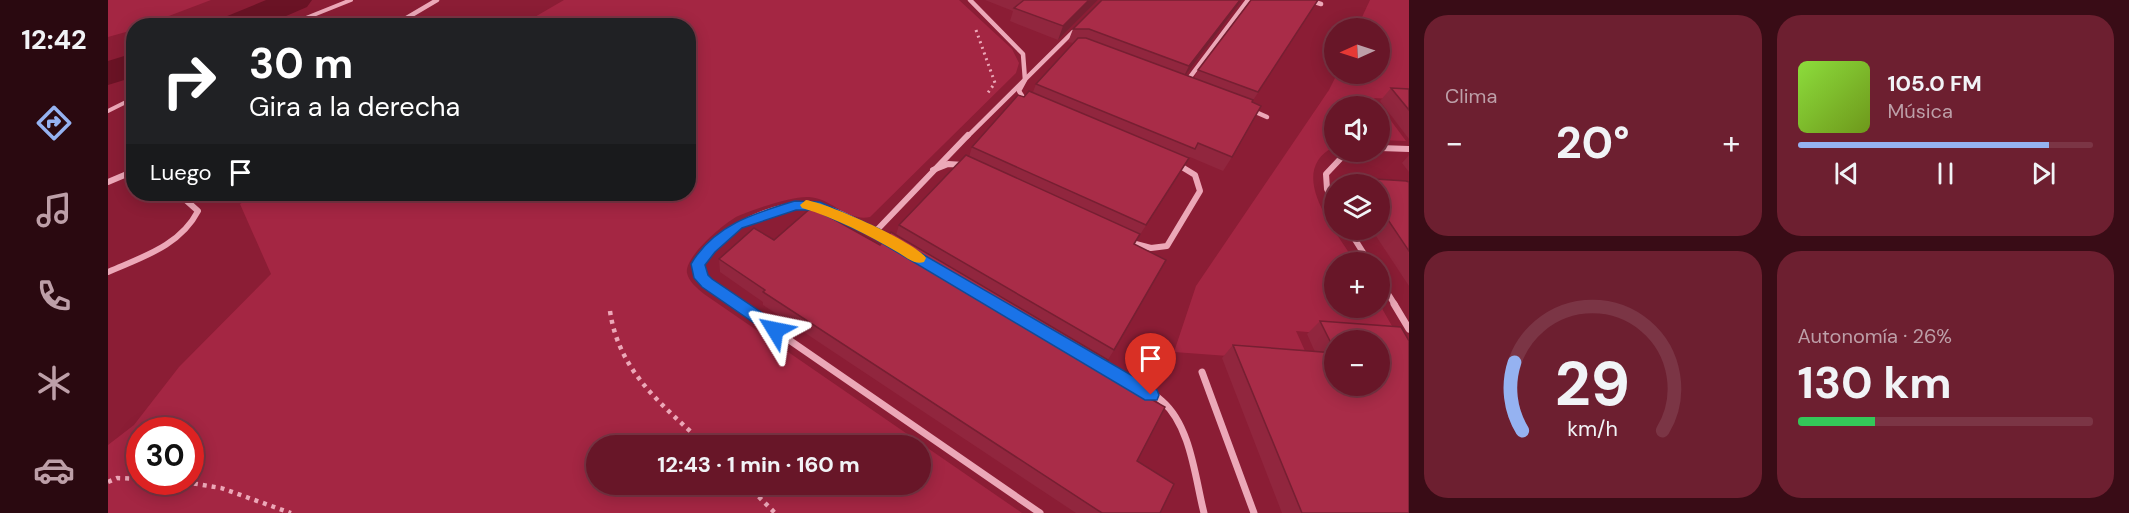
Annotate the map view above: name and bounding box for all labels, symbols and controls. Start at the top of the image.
north arrow [1324,18,1390,84]
map controls [1324,18,1390,396]
text: 12:42 [21,22,87,57]
text: 30 m [249,36,353,91]
icon: right [150,42,228,120]
text: 105.0 FM [1888,69,1982,98]
text: Clima [1445,83,1497,109]
text: Gira a la derecha [249,89,460,124]
button: sound [1324,96,1390,162]
text: Música [1888,98,1953,124]
icon: directions [33,102,75,144]
text: 20° [1556,113,1630,172]
text: − [1445,121,1463,164]
text: + [1722,121,1740,164]
icon: arrive [224,156,257,189]
icon: previous [1830,157,1863,190]
icon: pause [1929,157,1962,190]
icon: next [2027,157,2060,190]
text: Luego [150,158,212,187]
button: layers [1324,174,1390,240]
icon: music [33,189,75,231]
button: + [1324,252,1390,318]
icon: phone [33,275,75,317]
position arrow [743,298,807,362]
text: Autonomía · 26% [1798,323,1952,349]
button: − [1324,330,1390,396]
pin [1125,333,1176,395]
icon: arrive [1134,342,1167,375]
text: 29 [1555,343,1630,424]
text: 130 km [1798,353,1952,412]
icon: climate [33,362,75,404]
text: km/h [1567,416,1618,444]
speed limit sign: 30 [126,417,204,495]
icon: car [33,449,75,491]
text: 12:43 · 1 min · 160 m [657,450,860,479]

